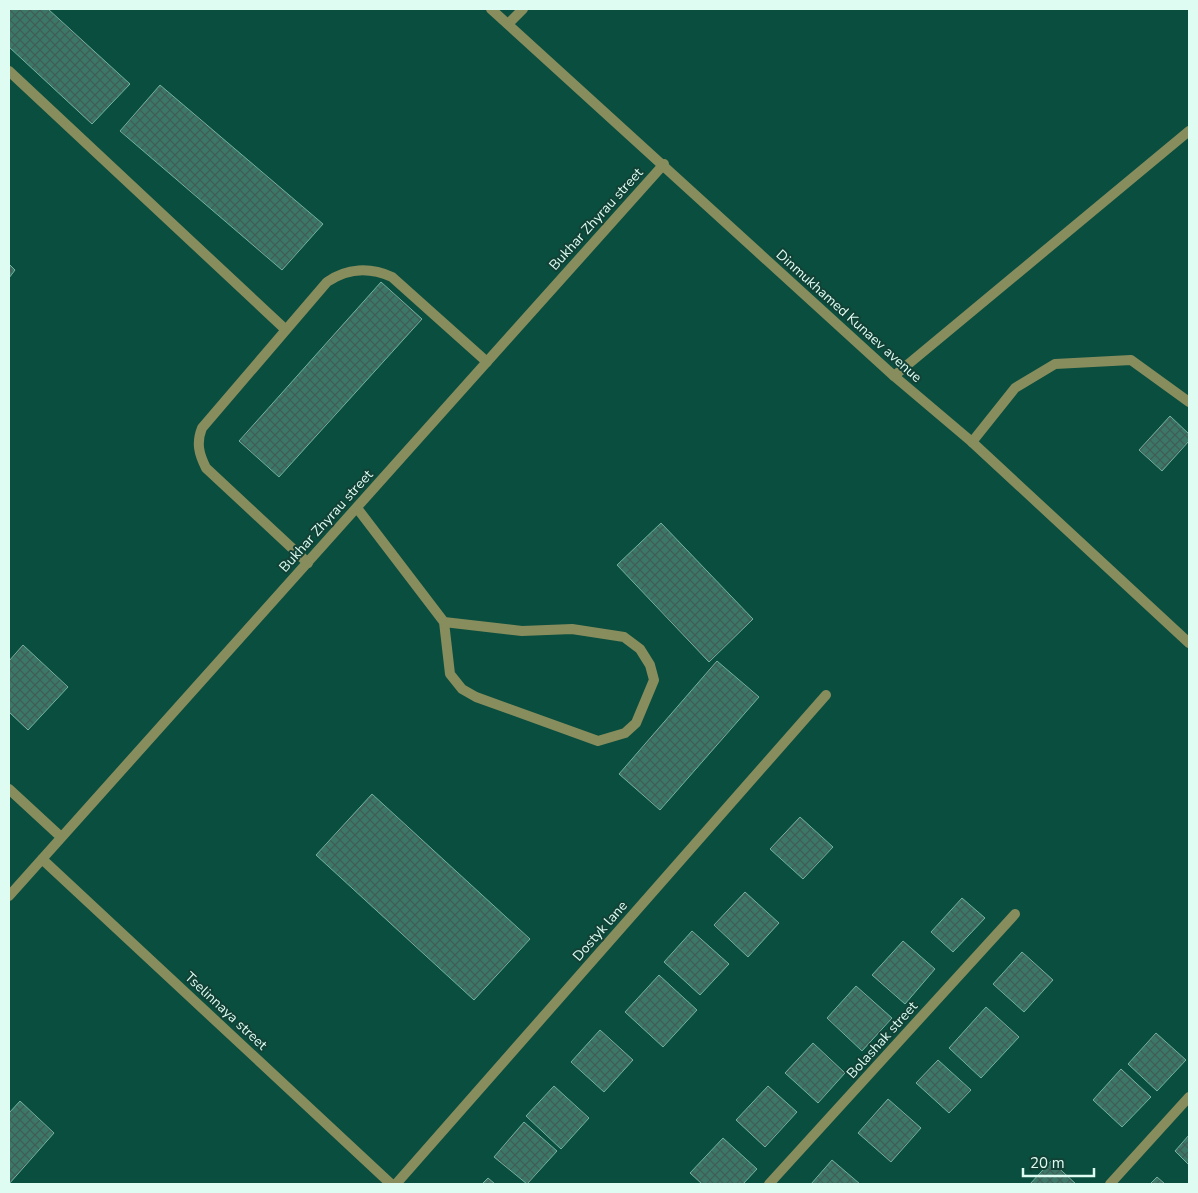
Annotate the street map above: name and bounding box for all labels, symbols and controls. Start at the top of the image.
street label: Bukhar Zhyrau street [545,164,647,274]
street label: Dinmukhamed Kunaev avenue [772,245,926,387]
street label: Bukhar Zhyrau street [275,466,377,576]
street label: Dostyk lane [568,897,632,965]
street label: Tselinnaya street [181,968,272,1054]
street label: Bolashak street [842,997,922,1083]
scale bar [1023,1146,1094,1178]
text: 20 m [1030,1153,1065,1173]

